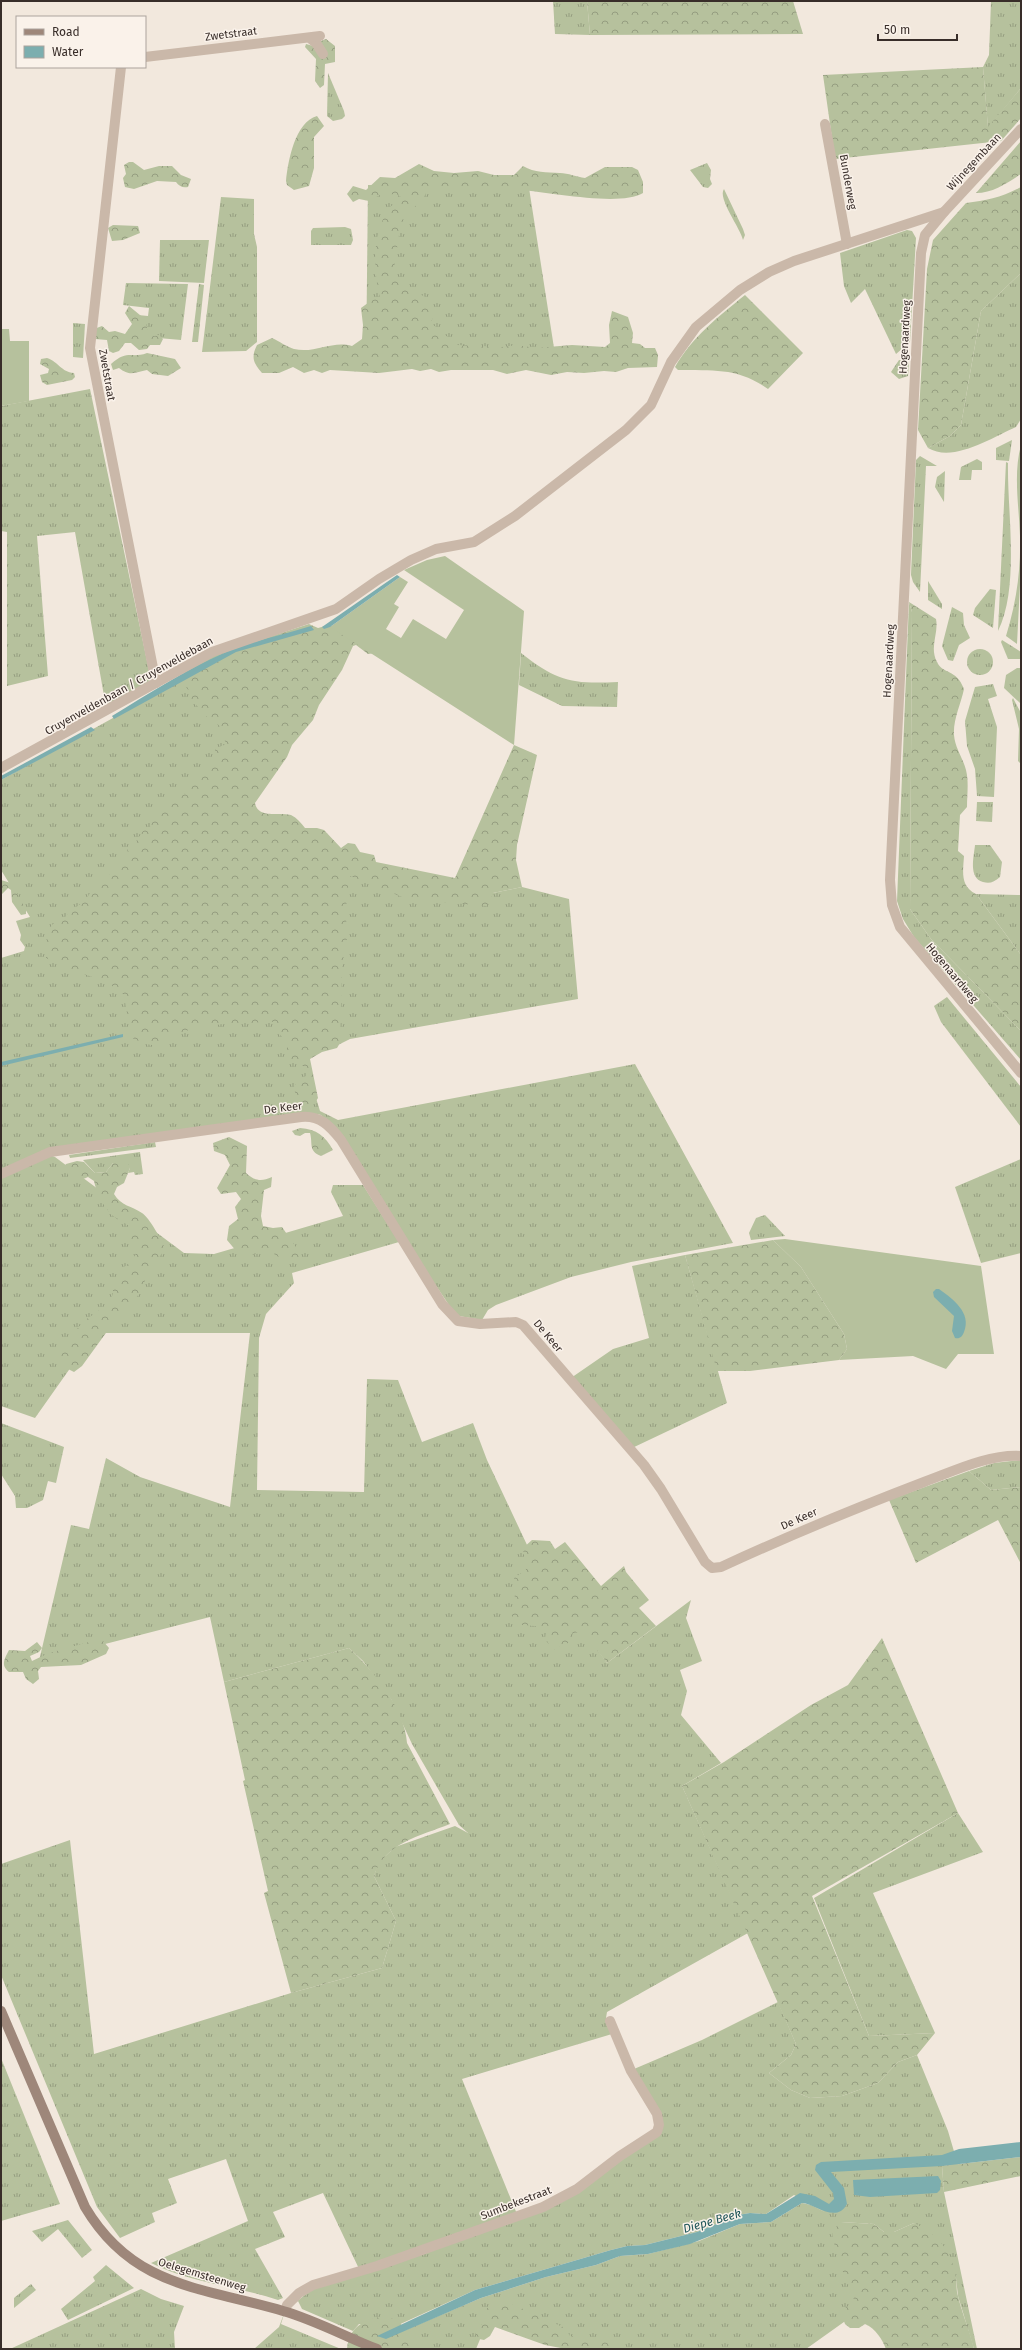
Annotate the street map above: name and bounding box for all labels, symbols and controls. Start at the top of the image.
legend [16,16,146,68]
scale bar [878,16,957,42]
text: 50 m [884,23,910,37]
street label: Zwetstraat [204,24,258,44]
text: Road [52,25,80,39]
text: Water [52,45,84,59]
street label: Wijnegembaan [944,131,1004,193]
street label: Bunderweg [837,153,859,211]
street label: Hogenaardweg [897,299,913,374]
street label: Zwetstraat [96,348,118,402]
street label: Hogenaardweg [881,623,897,698]
street label: Cruyenveldenbaan / Cruyenveldebaan [43,634,215,738]
street label: Hogenaardweg [923,941,981,1006]
street label: De Keer [263,1099,304,1117]
street label: De Keer [531,1317,566,1356]
street label: De Keer [779,1505,820,1533]
street label: Sumbekestraat [479,2184,553,2222]
water label: Diepe Beek [681,2206,743,2236]
street label: Oelegemsteenweg [157,2256,248,2295]

